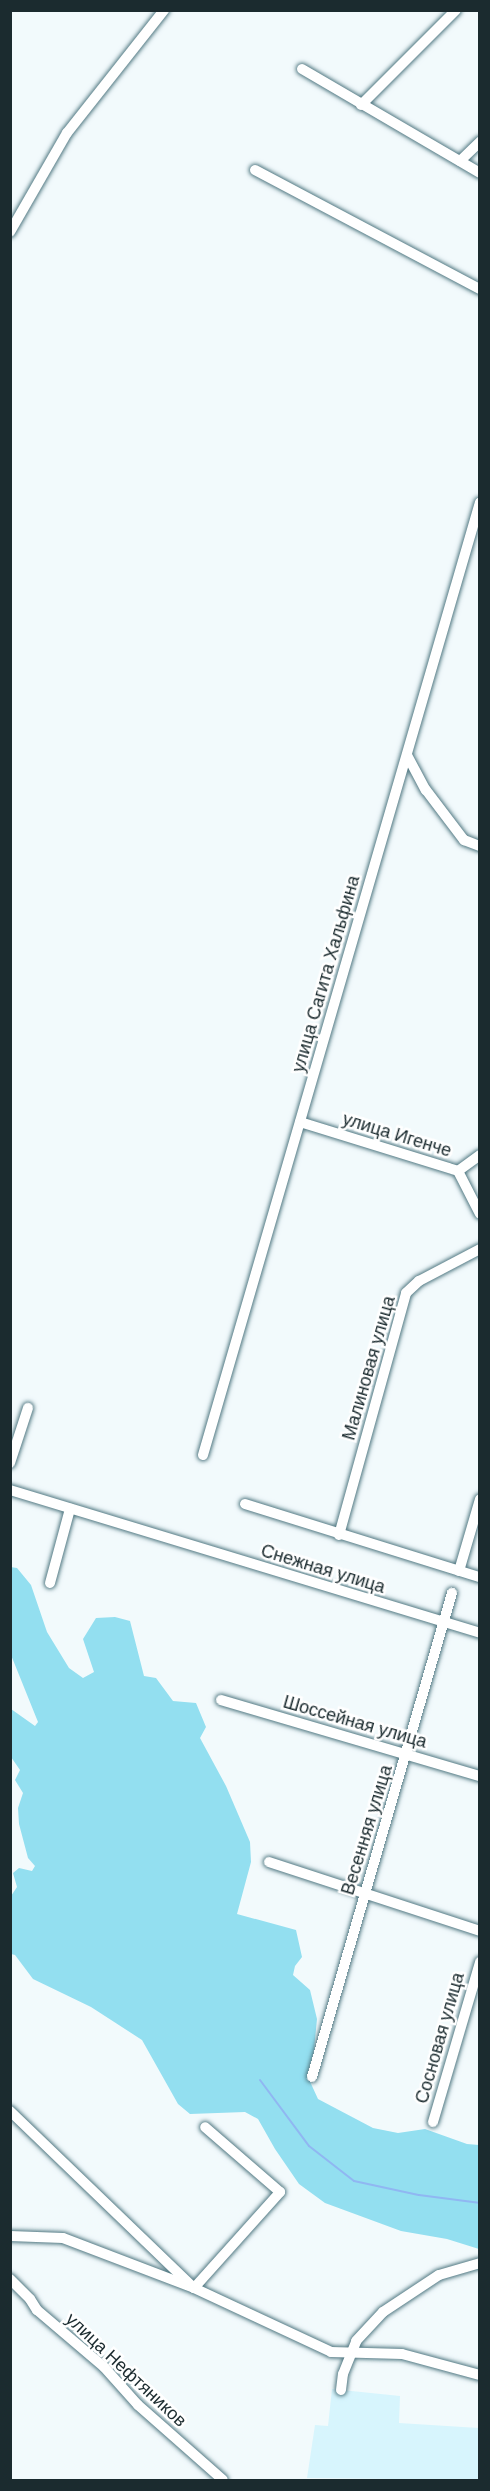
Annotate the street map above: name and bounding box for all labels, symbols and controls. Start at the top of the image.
street label: улица Сагита Хальфина [288,873,364,1075]
street label: улица Игенче [340,1108,454,1162]
street label: Малиновая улица [338,1293,400,1443]
street label: Снежная улица [258,1540,388,1598]
street label: Шоссейная улица [281,1691,429,1753]
street label: Весенняя улица [337,1762,397,1898]
street label: Сосновая улица [411,1970,469,2106]
street label: улица Нефтяников [61,2308,191,2432]

